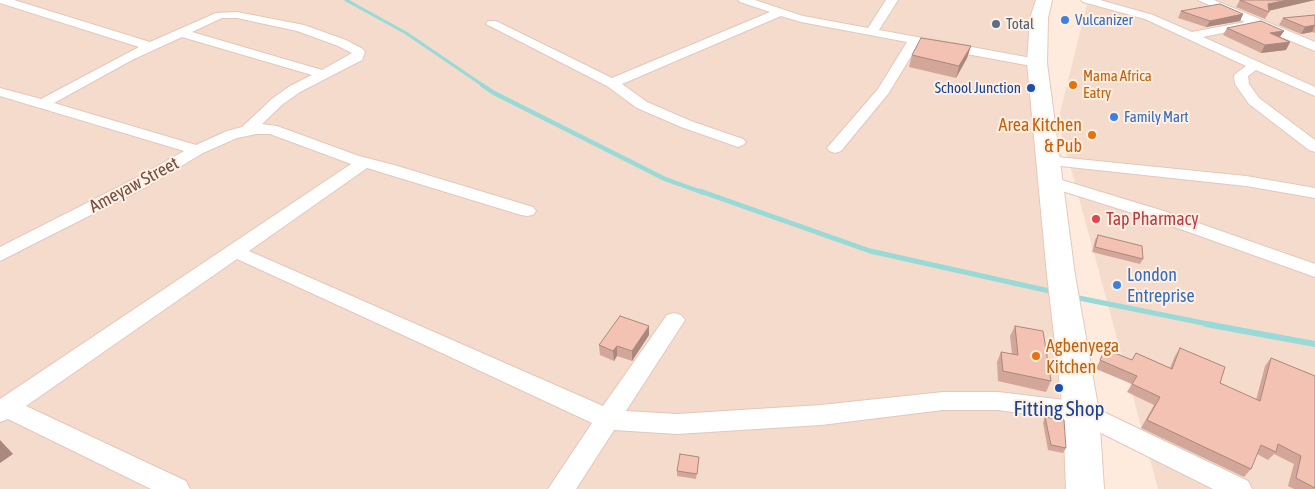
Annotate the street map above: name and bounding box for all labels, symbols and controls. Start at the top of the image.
place label: Vulcanizer [1075,11,1133,29]
marker: Vulcanizer [1059,14,1071,26]
place label: Total [1006,15,1034,33]
marker: Total [990,18,1002,30]
place label: Mama Africa Eatry [1083,67,1152,102]
place label: School Junction [935,79,1021,97]
marker: Mama Africa Eatry [1067,79,1079,91]
marker: School Junction [1025,82,1037,94]
place label: Family Mart [1124,108,1189,126]
marker: Family Mart [1108,111,1120,123]
place label: Area Kitchen & Pub [999,114,1082,156]
marker: Area Kitchen & Pub [1086,129,1098,141]
street label: Ameyaw Street [86,152,182,218]
place label: Tap Pharmacy [1106,208,1199,230]
marker: Tap Pharmacy [1090,213,1102,225]
place label: London Entreprise [1127,264,1195,306]
marker: London Entreprise [1111,279,1123,291]
place label: Agbenyega Kitchen [1046,335,1119,378]
marker: Agbenyega Kitchen [1030,350,1042,362]
marker: Fitting Shop [1053,382,1065,394]
place label: Fitting Shop [1013,396,1105,422]

